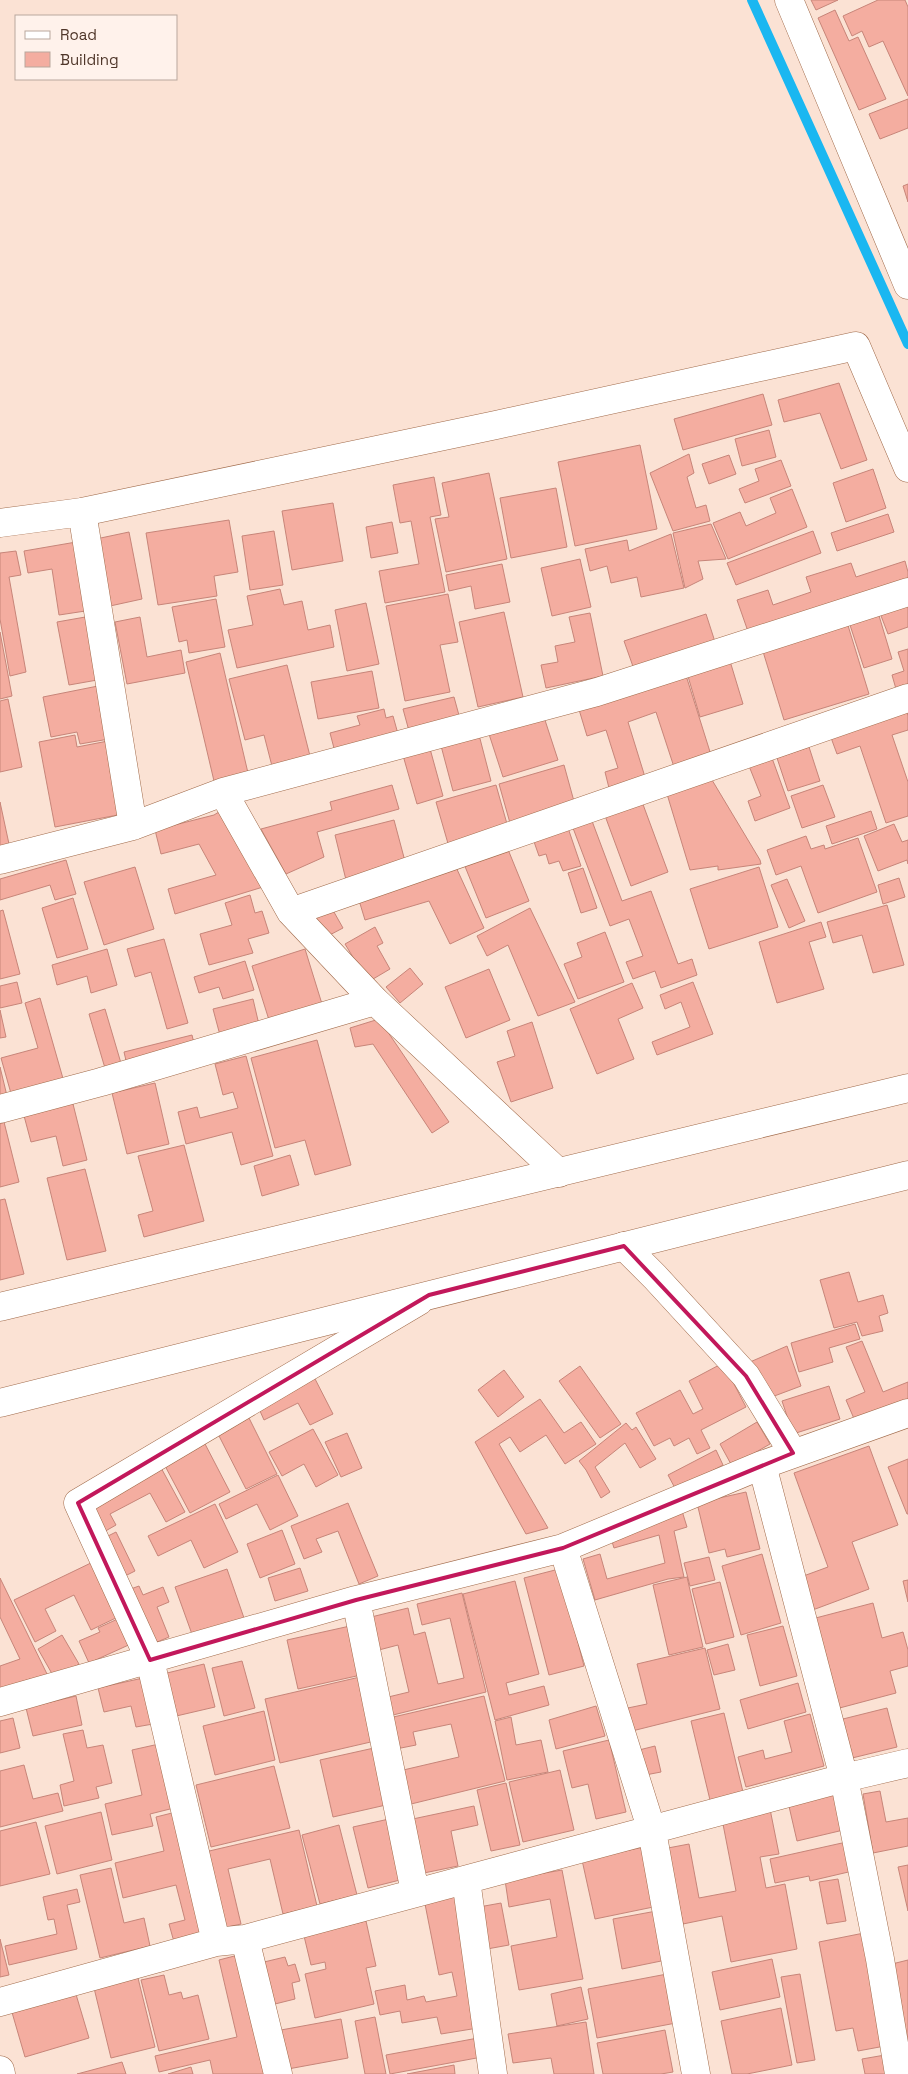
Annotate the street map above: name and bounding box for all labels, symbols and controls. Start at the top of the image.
legend [15,15,178,80]
text: Road [60,25,97,44]
text: Building [60,50,119,69]

